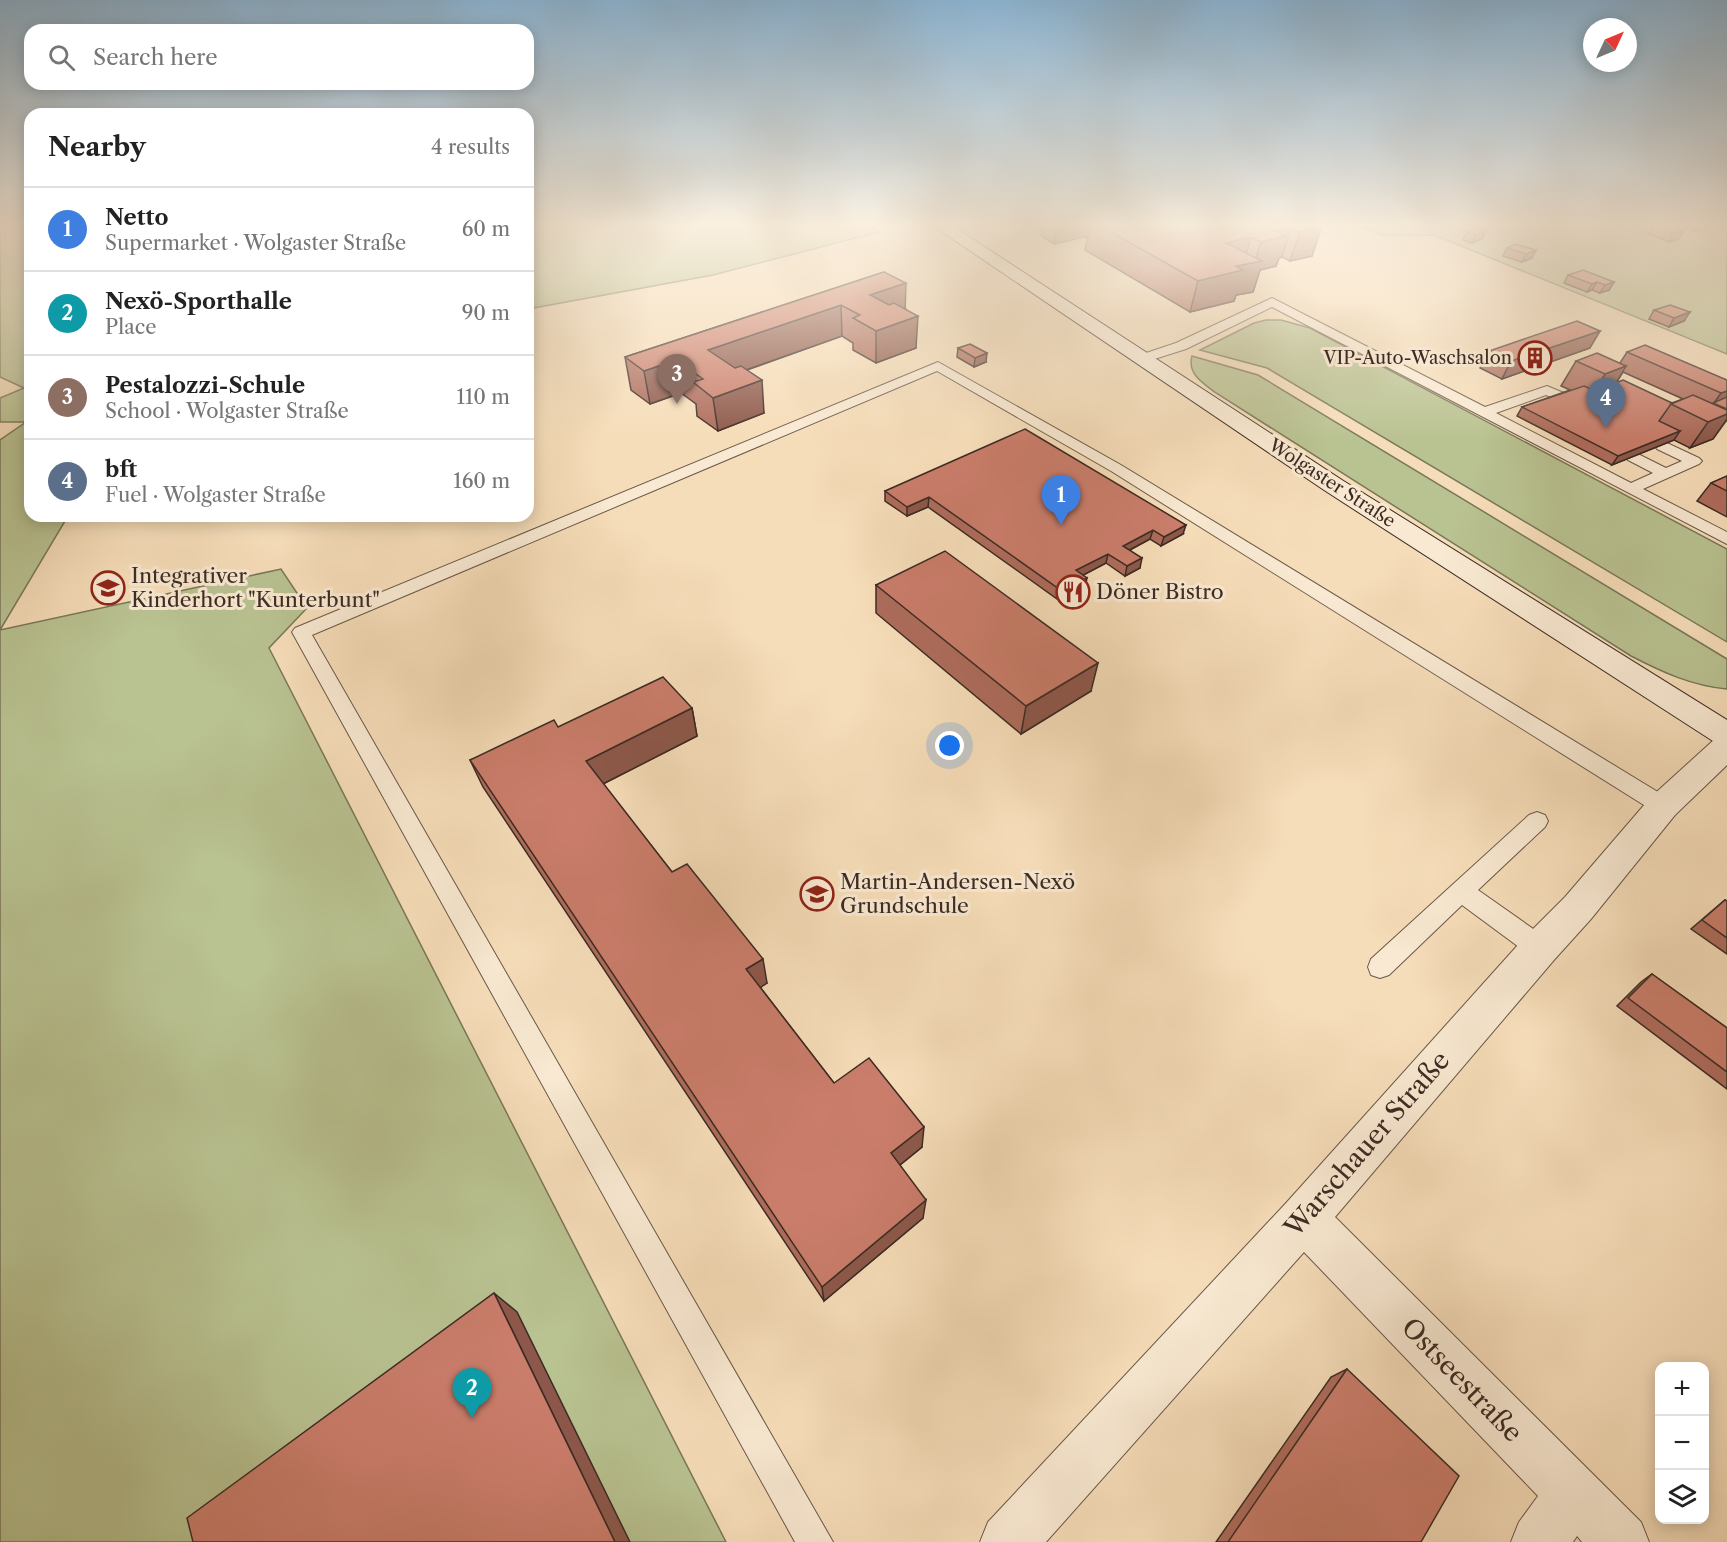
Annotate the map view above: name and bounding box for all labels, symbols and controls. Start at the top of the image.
north arrow [1583,18,1637,72]
search box [24,24,534,90]
icon: search [45,41,78,74]
text: Search here [93,44,218,71]
text: Nearby [48,131,146,163]
text: 4 results [431,135,510,159]
text: Netto [105,204,168,231]
text: 1 [63,217,72,241]
text: 60 m [462,217,510,241]
text: Supermarket · Wolgaster Straße [105,231,406,255]
text: Nexö-Sporthalle [105,288,292,315]
text: 2 [62,301,73,325]
text: 90 m [462,301,510,325]
text: Place [105,315,156,339]
building icon: VIP-Auto-Waschsalon [1517,340,1553,376]
place label: VIP-Auto-Waschsalon [1322,347,1512,369]
pin: 3 [658,354,696,404]
text: Pestalozzi-Schule [105,372,305,399]
pin: 4 [1586,378,1626,428]
text: 3 [62,385,73,409]
text: 110 m [457,385,510,409]
text: School · Wolgaster Straße [105,399,349,423]
street label: Wolgaster Straße [1264,433,1399,532]
text: bft [105,456,137,483]
text: 4 [62,469,73,493]
text: 160 m [453,469,510,493]
pin: 1 [1042,476,1080,525]
text: Fuel · Wolgaster Straße [105,483,326,507]
place label: Integrativer Kinderhort "Kunterbunt" [131,563,380,612]
school or university icon: Integrativer Kinderhort "Kunterbunt" [90,570,126,606]
restaurant icon: Döner Bistro [1055,574,1091,610]
place label: Döner Bistro [1096,579,1224,604]
your location [935,731,964,760]
place label: Martin-Andersen-Nexö Grundschule [840,869,1075,918]
school or university icon: Martin-Andersen-Nexö Grundschule [799,876,835,912]
street label: Warschauer Straße [1277,1045,1456,1244]
street label: Ostseestraße [1395,1311,1529,1449]
map controls [1655,1362,1709,1524]
button: + [1655,1362,1709,1416]
pin: 2 [452,1368,492,1418]
button: − [1655,1416,1709,1470]
button: layers [1655,1470,1709,1524]

